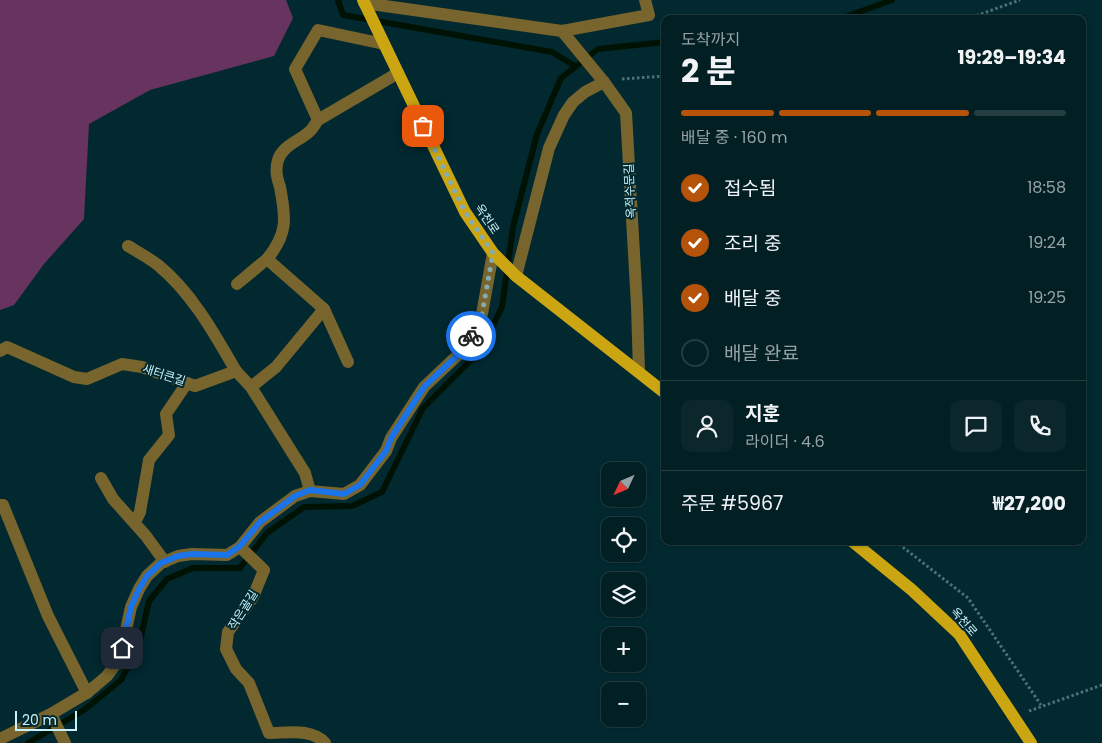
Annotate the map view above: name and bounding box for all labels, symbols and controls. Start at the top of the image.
text: 도착까지 [681,28,740,51]
text: 19:29–19:34 [957,44,1066,71]
text: 2 분 [681,48,736,93]
pin [402,105,444,147]
icon: bag [409,112,437,140]
text: 배달 중 · 160 m [681,126,787,149]
street label: 옥적수문길 [620,163,639,219]
icon: check [681,174,709,202]
text: 접수됨 [724,175,776,202]
text: 18:58 [1027,176,1066,199]
street label: 옥천로 [471,200,504,237]
icon: check [681,229,709,257]
text: 조리 중 [724,230,782,257]
text: 19:24 [1028,231,1066,254]
icon: check [681,284,709,312]
text: 배달 중 [724,285,782,312]
text: 19:25 [1028,286,1066,309]
courier [446,311,496,361]
icon: bike [457,322,485,350]
text: 배달 완료 [724,340,799,367]
street label: 새터큰길 [141,360,188,389]
button: person [681,400,733,452]
text: 지훈 [745,400,780,427]
button: chat [950,400,1002,452]
button: phone [1014,400,1066,452]
text: 라이더 · 4.6 [745,430,825,453]
north arrow [601,462,646,508]
map controls [601,462,646,727]
text: 주문 #5967 [681,490,783,517]
text: ₩27,200 [993,490,1066,517]
button: locate [601,517,646,562]
button: layers [601,572,646,617]
street label: 작은골길 [224,587,261,633]
street label: 옥천로 [947,604,982,640]
pin [101,627,143,669]
button: + [601,627,646,672]
icon: home [108,634,136,662]
button: − [601,682,646,727]
scale bar [15,708,78,731]
text: 20 m [22,710,57,730]

